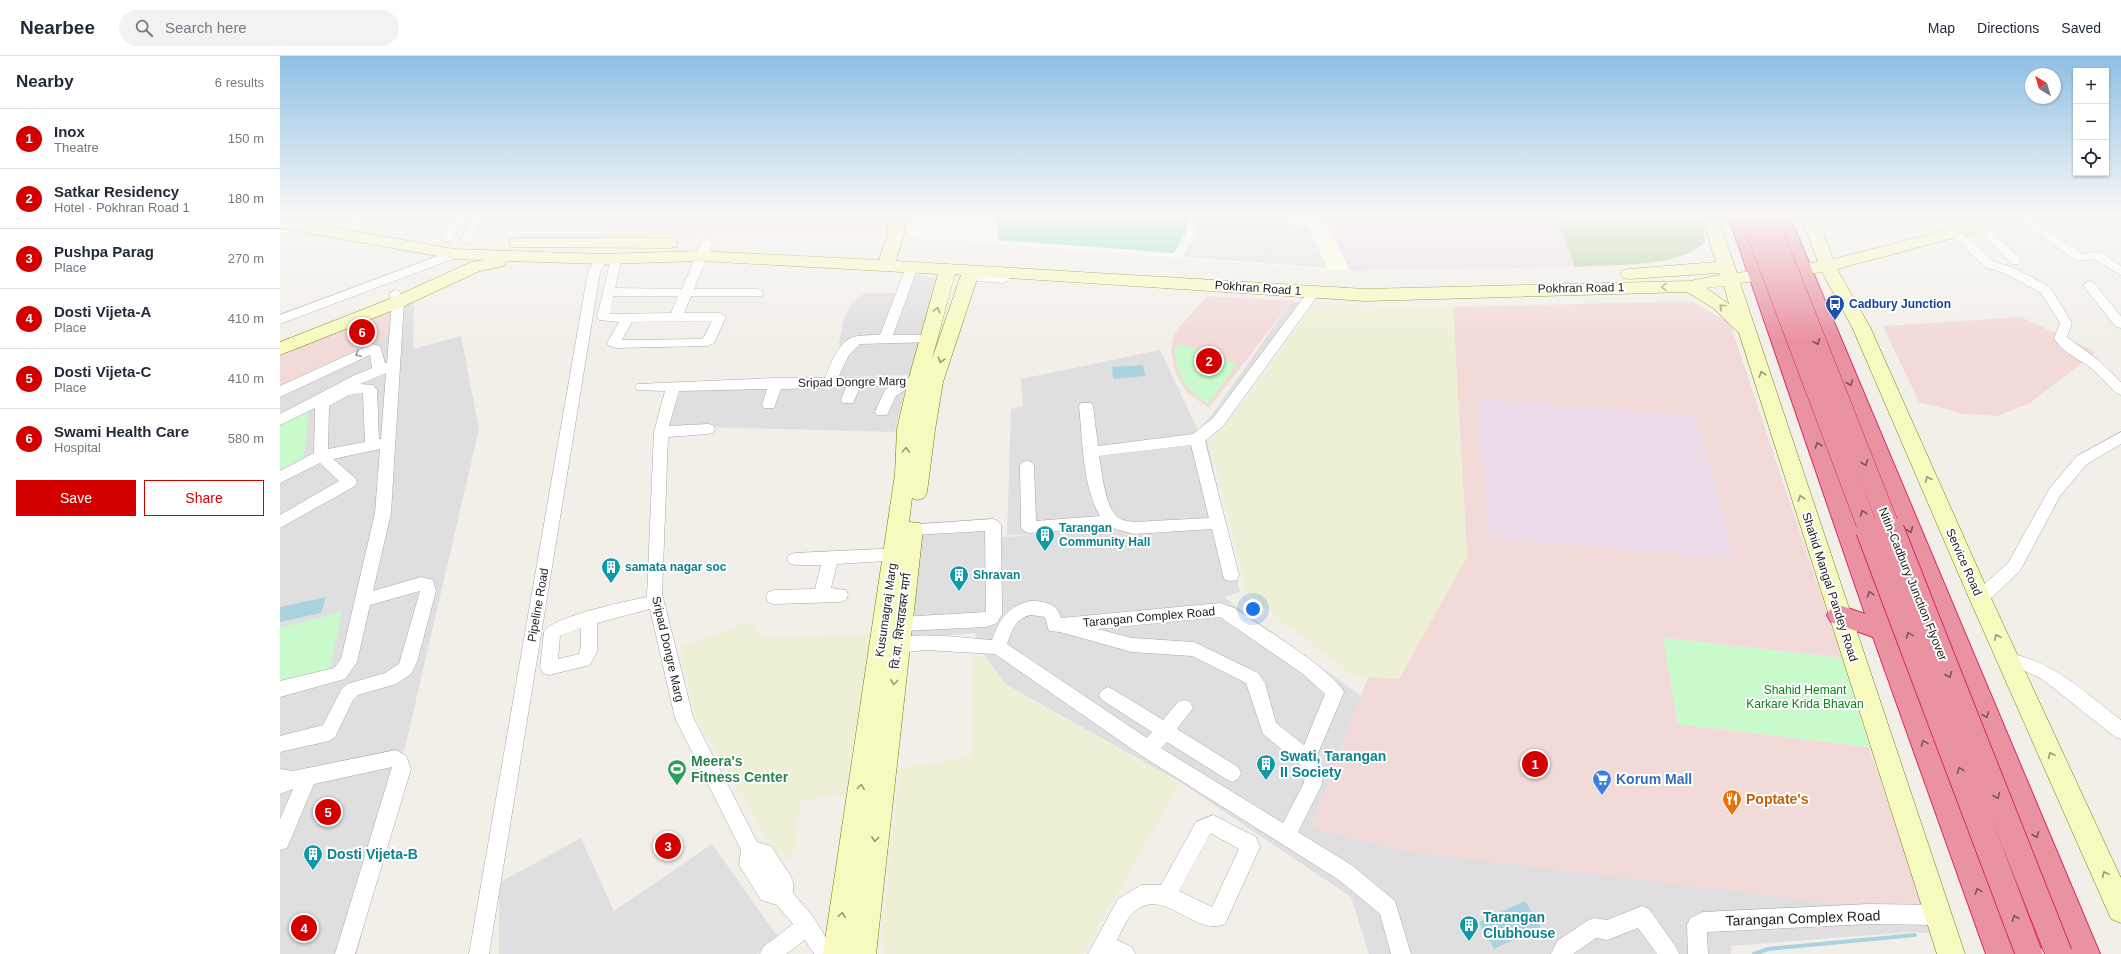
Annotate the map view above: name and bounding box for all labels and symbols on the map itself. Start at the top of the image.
north arrow [2025,68,2061,104]
street label: Pokhran Road 1 [1214,278,1302,298]
street label: Pokhran Road 1 [1538,280,1625,296]
one-way arrow [1661,283,1667,291]
bus stop icon: Cadbury Junction [1824,293,1846,321]
place label: Cadbury Junction [1849,297,1951,311]
one-way arrow [1719,304,1727,311]
one-way arrow [932,306,941,313]
pin: 6 [349,317,375,347]
one-way arrow [1812,338,1820,346]
pin: 2 [1196,346,1222,376]
one-way arrow [355,350,362,358]
one-way arrow [937,356,946,363]
one-way arrow [1758,370,1766,377]
street label: Sripad Dongre Marg [798,374,906,390]
one-way arrow [1845,379,1853,387]
one-way arrow [1814,442,1822,449]
one-way arrow [902,447,911,453]
one-way arrow [1860,460,1868,467]
one-way arrow [1925,476,1933,484]
one-way arrow [1797,494,1806,501]
street label: Nitin-Cadbury Junction Flyover [1876,505,1950,663]
one-way arrow [1859,510,1867,517]
street label: Shahid Mangal Pandey Road [1799,511,1861,663]
place label: Tarangan Community Hall [1059,521,1150,549]
building icon: Tarangan Community Hall [1034,524,1056,552]
one-way arrow [1905,525,1913,533]
street label: Service Road [1943,526,1985,598]
building icon: samata nagar soc [600,556,622,584]
place label: samata nagar soc [625,560,727,574]
street label: Kusumagraj Marg [872,562,900,658]
building icon: Shravan [948,564,970,592]
street label: Pipeline Road [525,567,551,643]
place label: Shravan [973,568,1020,582]
street label: वि.वा. शिरवाडकर मार्ग [887,571,914,670]
one-way arrow [1866,591,1875,598]
street label: Sripad Dongre Marg [649,595,687,703]
your location [1243,599,1263,619]
street label: Tarangan Complex Road [1082,604,1216,630]
one-way arrow [1905,632,1913,639]
one-way arrow [1994,634,2002,641]
one-way arrow [1944,672,1952,679]
one-way arrow [890,679,899,685]
park label: Shahid Hemant Karkare Krida Bhavan [1746,683,1864,711]
one-way arrow [1982,711,1990,718]
one-way arrow [1920,739,1928,746]
place label: Swati, Tarangan II Society [1280,748,1386,780]
pin: 1 [1522,749,1548,779]
one-way arrow [2048,752,2056,760]
place label: Meera's Fitness Center [691,753,789,785]
building icon: Swati, Tarangan II Society [1255,753,1277,781]
sports icon: Meera's Fitness Center [666,758,688,786]
one-way arrow [1956,766,1964,773]
supermarket icon: Korum Mall [1591,768,1613,796]
place label: Korum Mall [1616,771,1692,787]
one-way arrow [856,784,865,790]
restaurant icon: Poptate's [1721,788,1743,816]
place label: Poptate's [1746,791,1809,807]
one-way arrow [1992,792,2000,799]
pin: 5 [315,797,341,827]
pin: 3 [655,831,681,861]
one-way arrow [2031,831,2039,838]
one-way arrow [871,836,880,842]
building icon: Dosti Vijeta-B [302,843,324,871]
place label: Dosti Vijeta-B [327,846,418,862]
one-way arrow [2102,870,2110,878]
one-way arrow [1975,888,1983,895]
street label: Tarangan Complex Road [1725,907,1881,929]
place label: Tarangan Clubhouse [1483,909,1556,941]
one-way arrow [837,912,846,918]
pin: 4 [291,913,317,943]
building icon: Tarangan Clubhouse [1458,914,1480,942]
one-way arrow [2012,914,2020,921]

